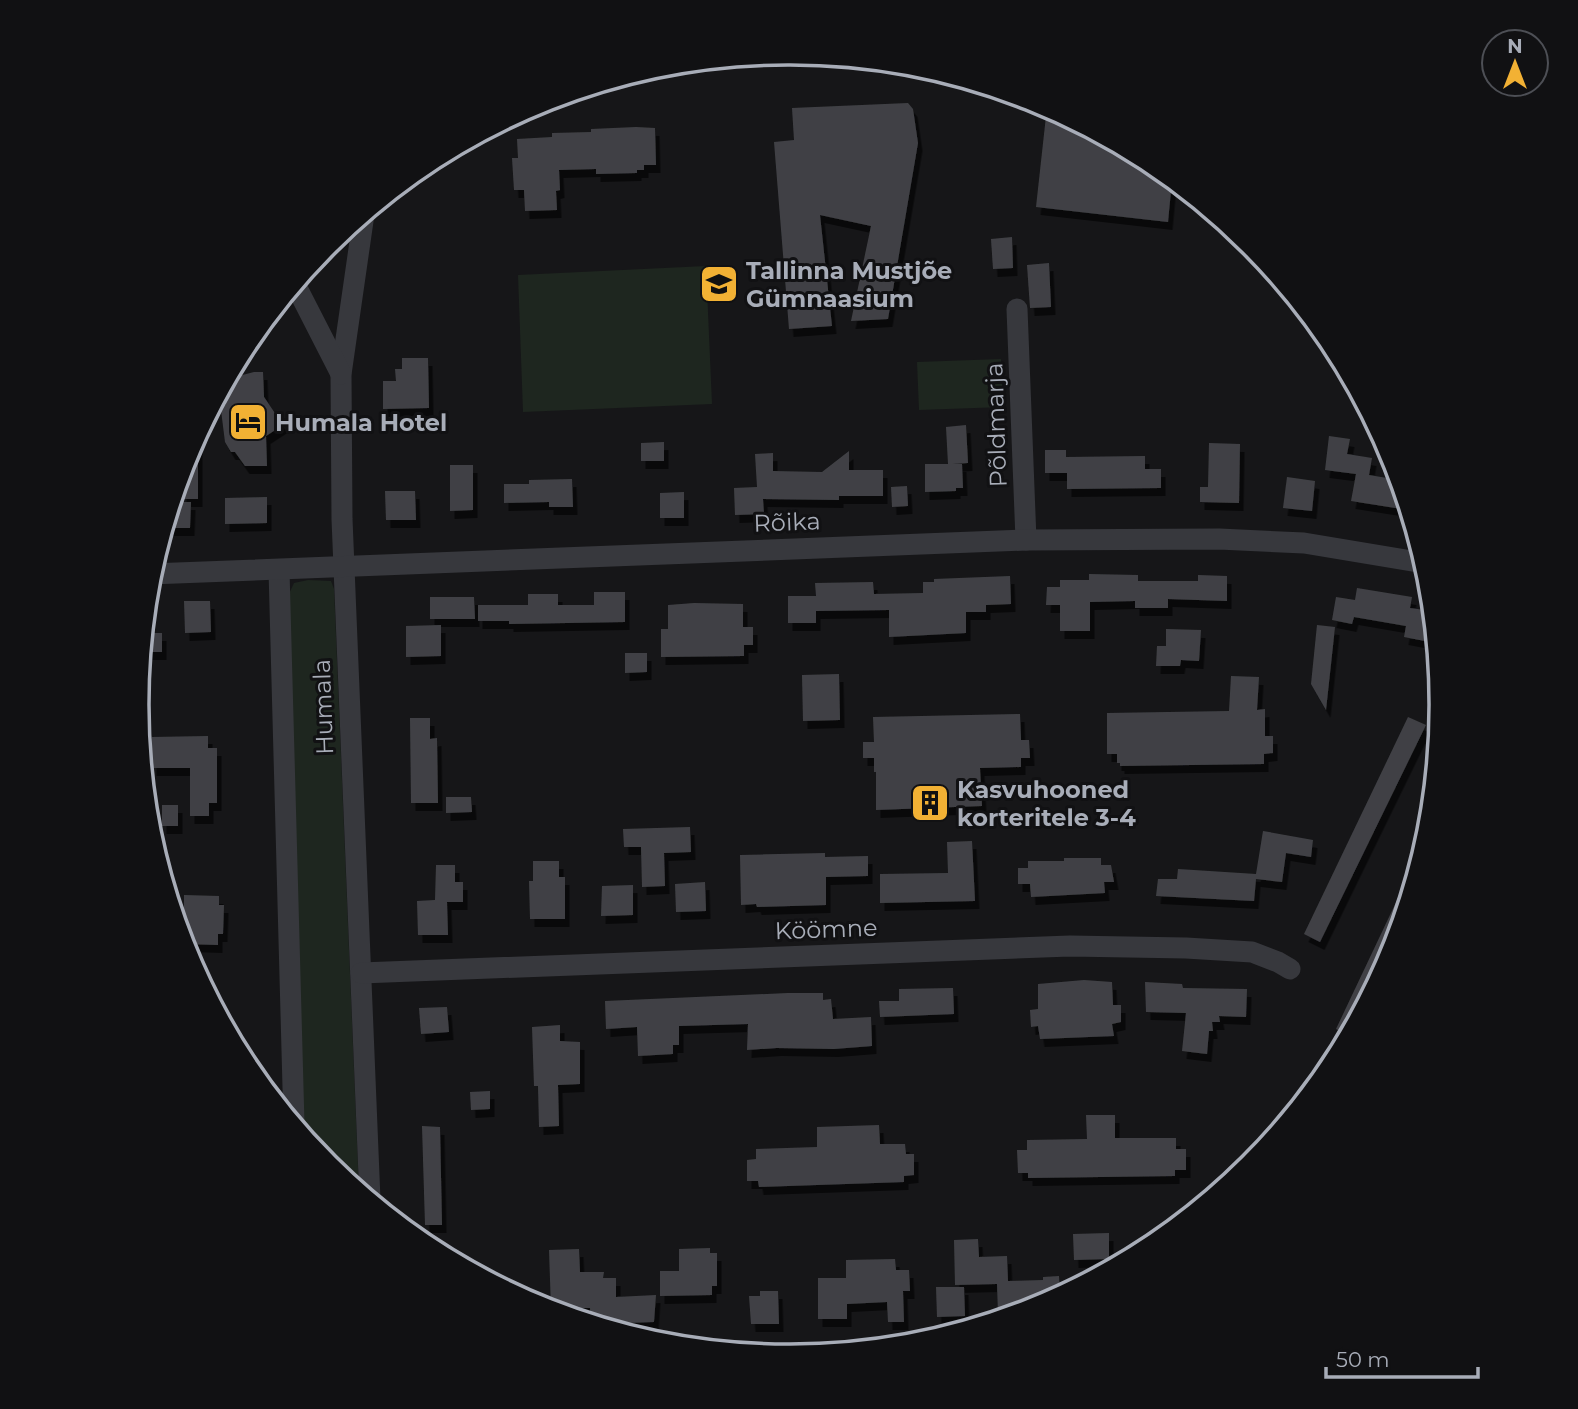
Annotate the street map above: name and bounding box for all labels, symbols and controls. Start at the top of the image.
north arrow [1480,28,1550,98]
text: N [1507,35,1523,58]
place label: Tallinna Mustjõe Gümnaasium [746,256,952,313]
school or university icon: Tallinna Mustjõe Gümnaasium [698,263,740,305]
street label: Põldmarja [979,362,1013,488]
hotel icon: Humala Hotel [227,401,269,443]
place label: Humala Hotel [275,408,447,437]
street label: Rõika [753,506,821,538]
street label: Humala [307,659,339,755]
place label: Kasvuhooned korteritele 3-4 [957,775,1136,832]
building icon: Kasvuhooned korteritele 3-4 [909,782,951,824]
street label: Köömne [774,913,878,945]
scale bar [1326,1336,1478,1380]
text: 50 m [1336,1347,1390,1372]

